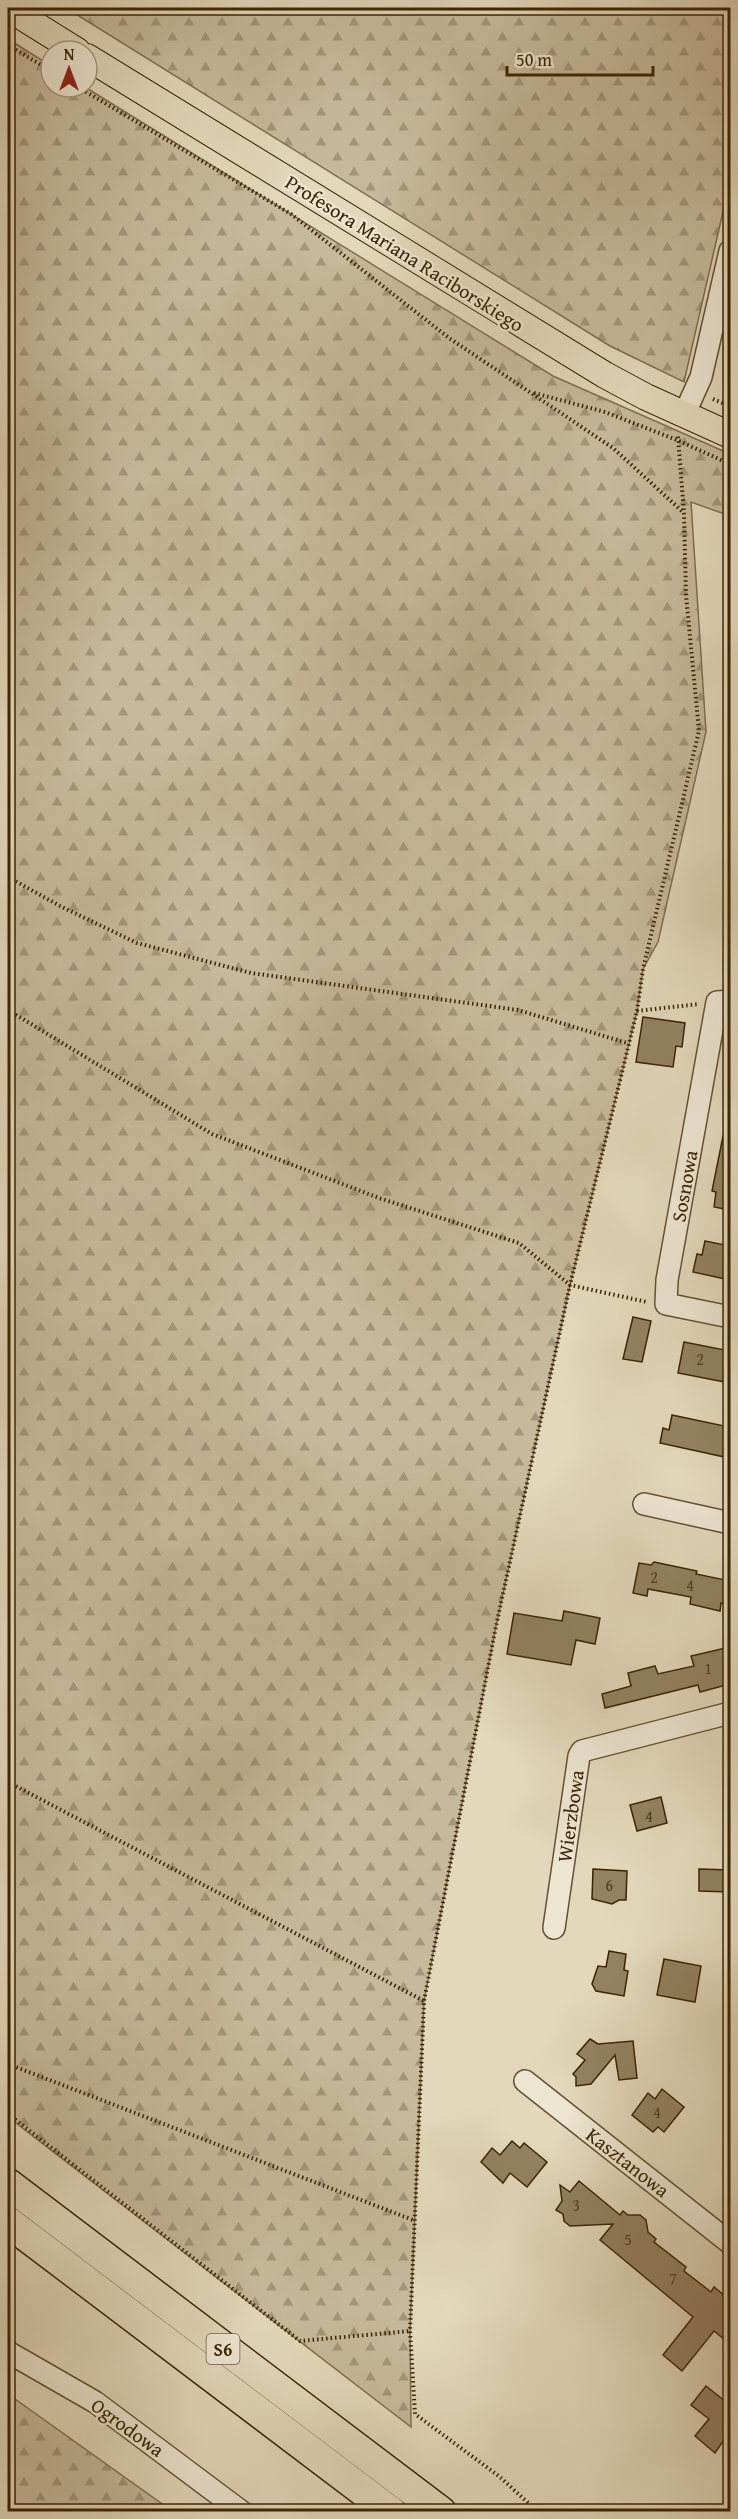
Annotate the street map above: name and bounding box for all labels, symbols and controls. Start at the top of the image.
north arrow [39,39,99,99]
scale bar [507,39,652,77]
text: N [64,42,75,66]
text: 50 m [516,46,552,73]
street label: Profesora Mariana Raciborskiego [280,167,530,339]
street label: Sosnowa [663,1147,705,1224]
house number: 2 [696,1347,704,1371]
house number: 2 [650,1565,658,1589]
house number: 4 [686,1573,694,1597]
house number: 1 [704,1656,712,1680]
street label: Wierzbowa [549,1768,591,1864]
house number: 4 [645,1804,653,1828]
house number: 6 [605,1873,613,1897]
house number: 4 [653,2100,661,2124]
street label: Kasztanowa [580,2120,676,2204]
house number: 3 [572,2193,580,2217]
house number: 5 [624,2227,632,2251]
house number: 7 [669,2266,677,2290]
road number: S6 [206,2334,240,2364]
street label: Ogrodowa [85,2391,171,2464]

